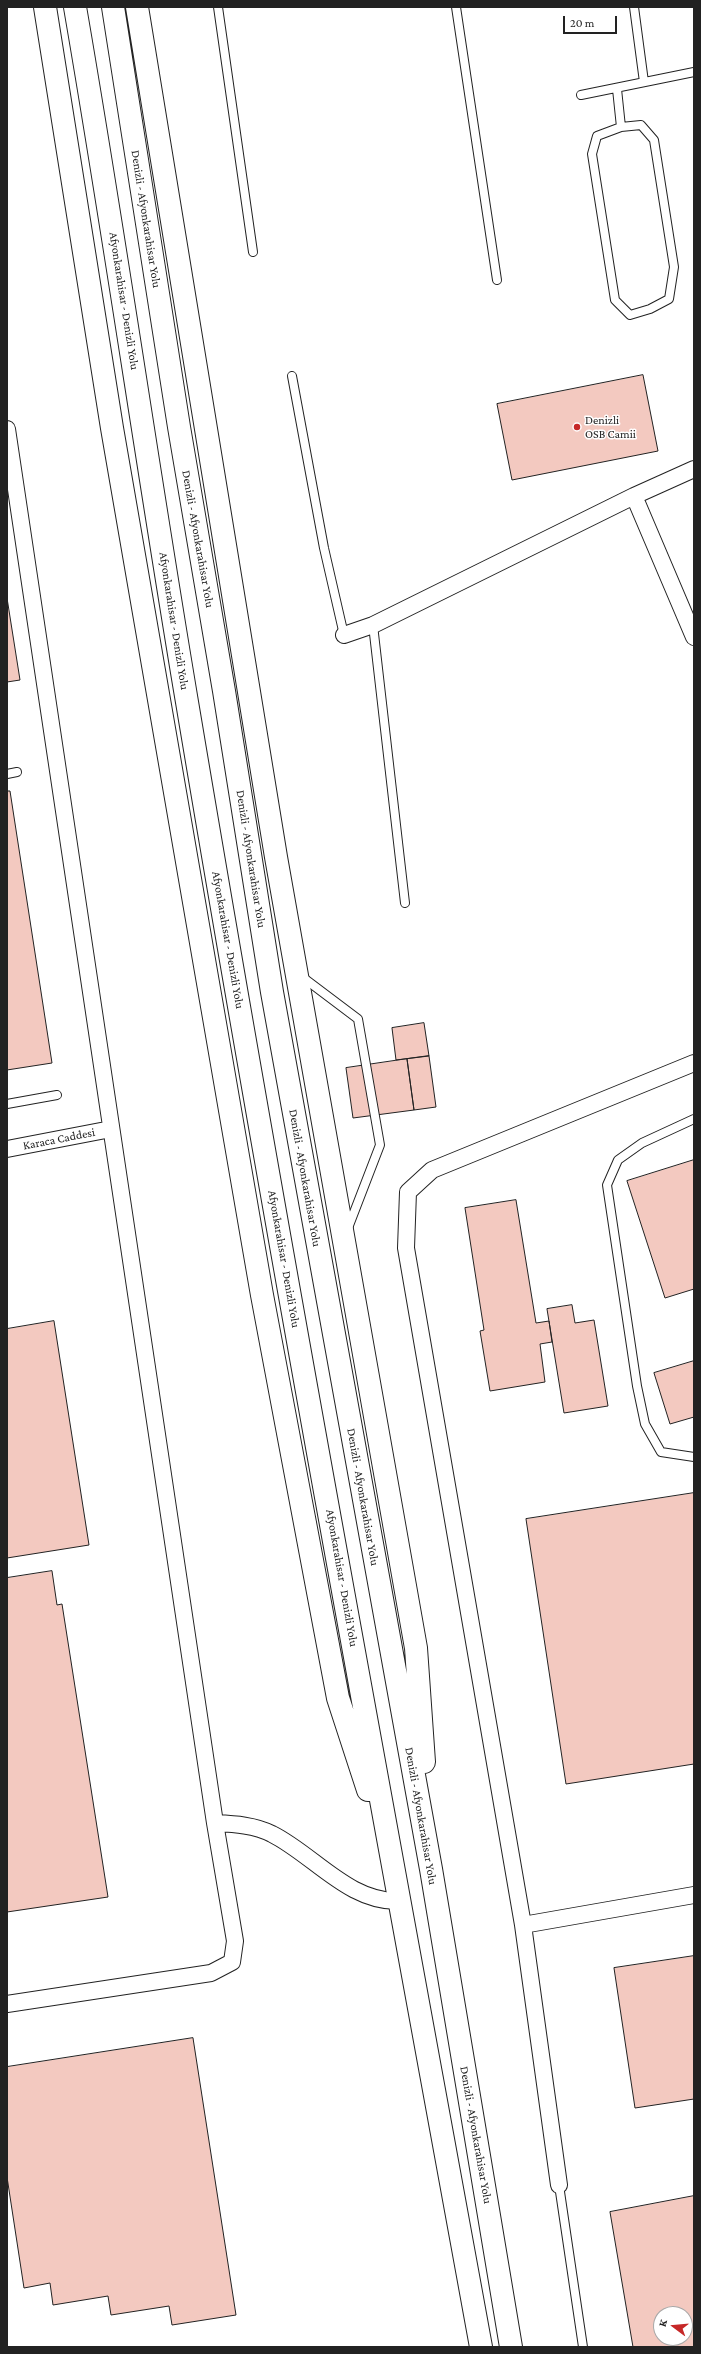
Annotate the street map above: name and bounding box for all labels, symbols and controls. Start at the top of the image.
scale bar [565,8,619,34]
text: 20 m [570,16,594,30]
street label: Denizli - Afyonkarahisar Yolu [128,149,164,289]
street label: Afyonkarahisar - Denizli Yolu [106,231,142,371]
place label: Denizli OSB Camii [585,413,636,441]
marker: Denizli OSB Camii [572,422,582,432]
street label: Denizli - Afyonkarahisar Yolu [179,469,217,609]
street label: Afyonkarahisar - Denizli Yolu [156,551,192,691]
street label: Denizli - Afyonkarahisar Yolu [233,789,269,929]
street label: Afyonkarahisar - Denizli Yolu [209,870,247,1010]
street label: Denizli - Afyonkarahisar Yolu [286,1108,324,1248]
street label: Karaca Caddesi [22,1125,96,1153]
street label: Afyonkarahisar - Denizli Yolu [265,1189,303,1329]
street label: Denizli - Afyonkarahisar Yolu [344,1427,382,1567]
street label: Afyonkarahisar - Denizli Yolu [323,1508,361,1648]
street label: Denizli - Afyonkarahisar Yolu [402,1746,440,1886]
street label: Denizli - Afyonkarahisar Yolu [457,2065,495,2205]
north arrow [653,2306,693,2346]
text: K [656,2318,669,2328]

